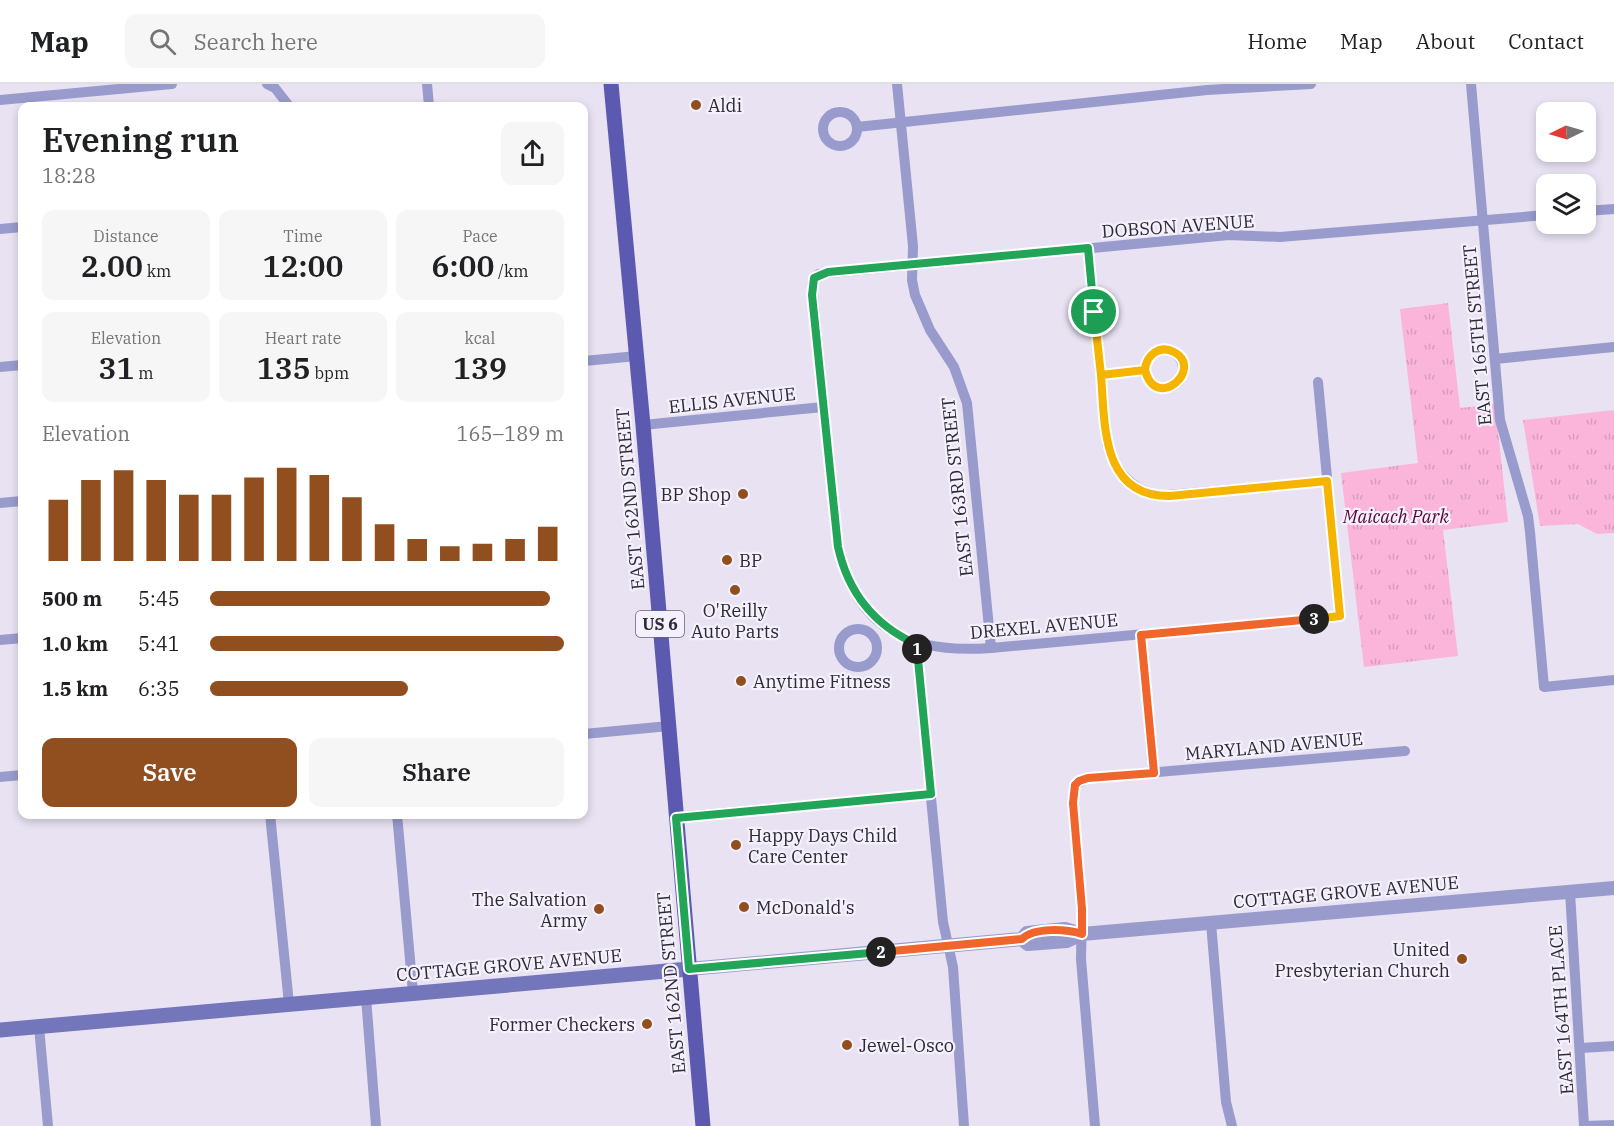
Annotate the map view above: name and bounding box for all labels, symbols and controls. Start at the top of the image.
search box [125,14,545,68]
text: Map [30,23,89,60]
icon: search [146,25,179,58]
text: Search here [194,27,318,56]
text: Home [1247,27,1307,55]
text: Map [1340,27,1383,55]
text: About [1416,27,1475,55]
text: Contact [1508,27,1584,55]
place label: Aldi [708,94,743,117]
marker: Aldi [689,98,703,112]
north arrow [1536,102,1596,162]
map controls [1536,102,1596,234]
text: Evening run [42,118,239,161]
button: share [501,122,564,185]
text: 18:28 [42,162,96,189]
button: layers [1536,174,1596,234]
street label: DOBSON AVENUE [1101,209,1255,243]
text: Distance [93,226,159,246]
text: Time [283,226,323,246]
text: Pace [462,226,498,246]
street label: EAST 165TH STREET [1458,243,1496,426]
text: 2.00 [81,246,143,285]
text: 12:00 [263,246,343,285]
text: 6:00 [431,246,494,285]
text: km [143,261,171,281]
text: /km [494,261,529,281]
pin [1068,286,1119,337]
icon: arrive [1077,295,1110,328]
text: Elevation [91,328,161,348]
text: Heart rate [265,328,341,348]
text: kcal [465,328,495,348]
text: 31 [99,348,135,387]
text: 135 [257,348,311,387]
text: 139 [453,348,507,387]
text: m [135,363,153,383]
text: bpm [311,363,349,383]
street label: ELLIS AVENUE [667,382,797,418]
street label: EAST 163RD STREET [936,396,978,578]
street label: EAST 162ND STREET [611,407,649,591]
text: Elevation [42,420,130,447]
text: 165–189 m [457,420,564,447]
place label: BP Shop [661,483,731,506]
marker: BP Shop [736,487,750,501]
park label: Maicach Park [1342,505,1449,528]
place label: BP [739,549,762,572]
marker: BP [720,553,734,567]
marker: O'Reilly Auto Parts [728,583,742,597]
text: 500 m [42,585,102,612]
text: 5:45 [138,585,180,612]
place label: O'Reilly Auto Parts [691,599,779,643]
pin: 3 [1299,604,1329,634]
street label: DREXEL AVENUE [969,608,1119,644]
text: 3 [1309,609,1319,629]
road number: US 6 [636,611,684,637]
text: 1.0 km [42,630,108,657]
text: 5:41 [138,630,180,657]
pin: 1 [902,634,932,664]
text: 1 [912,639,922,659]
place label: Anytime Fitness [753,670,891,693]
marker: Anytime Fitness [734,674,748,688]
text: 1.5 km [42,675,108,702]
text: 6:35 [138,675,180,702]
street label: MARYLAND AVENUE [1184,727,1364,765]
button: Save [42,738,297,807]
button: Share [309,738,564,807]
place label: Happy Days Child Care Center [748,824,898,868]
marker: Happy Days Child Care Center [729,838,743,852]
street label: COTTAGE GROVE AVENUE [1232,871,1460,913]
place label: The Salvation Army [472,888,587,932]
street label: EAST 162ND STREET [652,891,690,1075]
place label: McDonald's [756,896,855,919]
marker: McDonald's [737,900,751,914]
marker: The Salvation Army [592,902,606,916]
street label: EAST 164TH PLACE [1544,924,1578,1096]
pin: 2 [866,937,896,967]
place label: United Presbyterian Church [1275,938,1450,982]
text: 2 [876,942,886,962]
street label: COTTAGE GROVE AVENUE [395,944,623,986]
marker: United Presbyterian Church [1455,952,1469,966]
place label: Former Checkers [489,1013,635,1036]
marker: Former Checkers [640,1017,654,1031]
place label: Jewel-Osco [859,1034,954,1057]
marker: Jewel-Osco [840,1038,854,1052]

